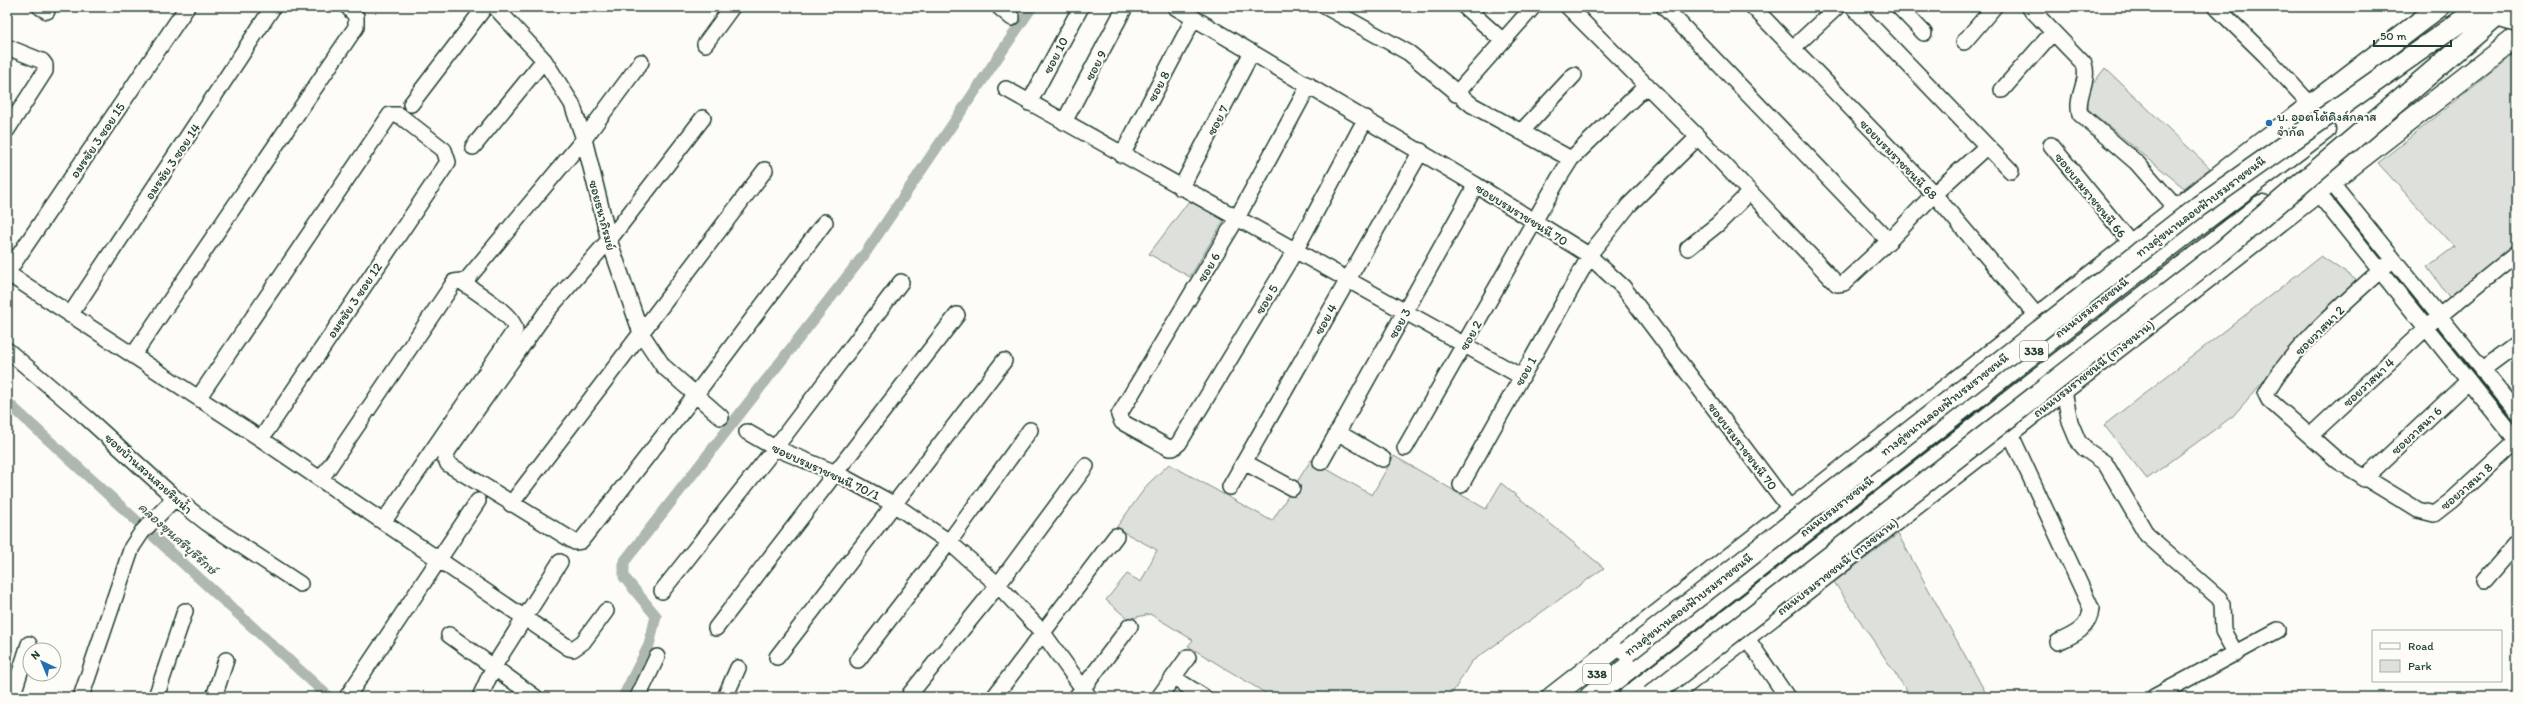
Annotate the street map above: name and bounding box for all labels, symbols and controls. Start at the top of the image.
scale bar [2374,22,2451,48]
text: 50 m [2380,29,2406,43]
street label: ซอย 10 [1040,34,1071,76]
street label: ซอย 9 [1081,47,1110,83]
street label: ซอย 8 [1144,68,1173,104]
street label: อมรชัย 3 ซอย 15 [67,100,128,181]
street label: ซอย 7 [1203,102,1232,138]
place label: บ. ออตโต้คิงส์กลาส จำกัด [2277,109,2377,139]
street label: ซอยบรมราชชนนี 68 [1857,116,1941,202]
marker: บ. ออตโต้คิงส์กลาส จำกัด [2264,118,2274,128]
street label: อมรชัย 3 ซอย 14 [142,120,203,202]
street label: ซอยบรมราชชนนี 66 [2052,150,2130,241]
street label: ทางคู่ขนานลอยฟ้าบรมราชชนนี [2132,152,2269,261]
street label: ซอยธนาภิรมย์ [586,178,619,252]
street label: ซอยบรมราชชนนี 70 [1473,180,1571,249]
street label: ซอย 6 [1194,250,1223,285]
street label: อมรชัย 3 ซอย 12 [324,260,385,341]
street label: ถนนบรมราชชนนี [2051,273,2132,341]
street label: ซอย 5 [1252,282,1281,317]
street label: ซอย 4 [1311,301,1340,337]
street label: ซอยวาสนา 2 [2291,302,2347,358]
street label: ซอย 3 [1385,305,1414,341]
street label: ถนนบรมราชชนนี (ทางขนาน) [2030,316,2157,420]
street label: ซอย 2 [1456,317,1485,353]
road number: 338 [2020,341,2048,361]
street label: ทางคู่ขนานลอยฟ้าบรมราชชนนี [1877,349,2013,460]
street label: ซอย 1 [1511,354,1540,389]
street label: ซอยวาสนา 4 [2339,355,2397,410]
street label: ซอยบรมราชชนนี 70 [1705,400,1780,493]
street label: ซอยวาสนา 6 [2388,403,2445,458]
street label: ซอยบ้านสวนสวยริมน้ำ [102,428,197,517]
street label: ซอยบรมราชชนนี 70/1 [770,440,882,503]
street label: ซอยวาสนา 8 [2437,460,2496,513]
street label: ถนนบรมราชชนนี [1796,472,1877,540]
water label: คลองขุนศรีบุรีรักษ์ [134,498,222,581]
street label: ถนนบรมราชชนนี (ทางขนาน) [1774,514,1901,618]
street label: ทางคู่ขนานลอยฟ้าบรมราชชนนี [1621,549,1757,660]
legend [2372,630,2502,682]
text: Road [2408,639,2434,653]
north arrow [22,642,62,682]
text: N [28,648,43,662]
text: Park [2408,659,2432,673]
road number: 338 [1583,664,1611,684]

